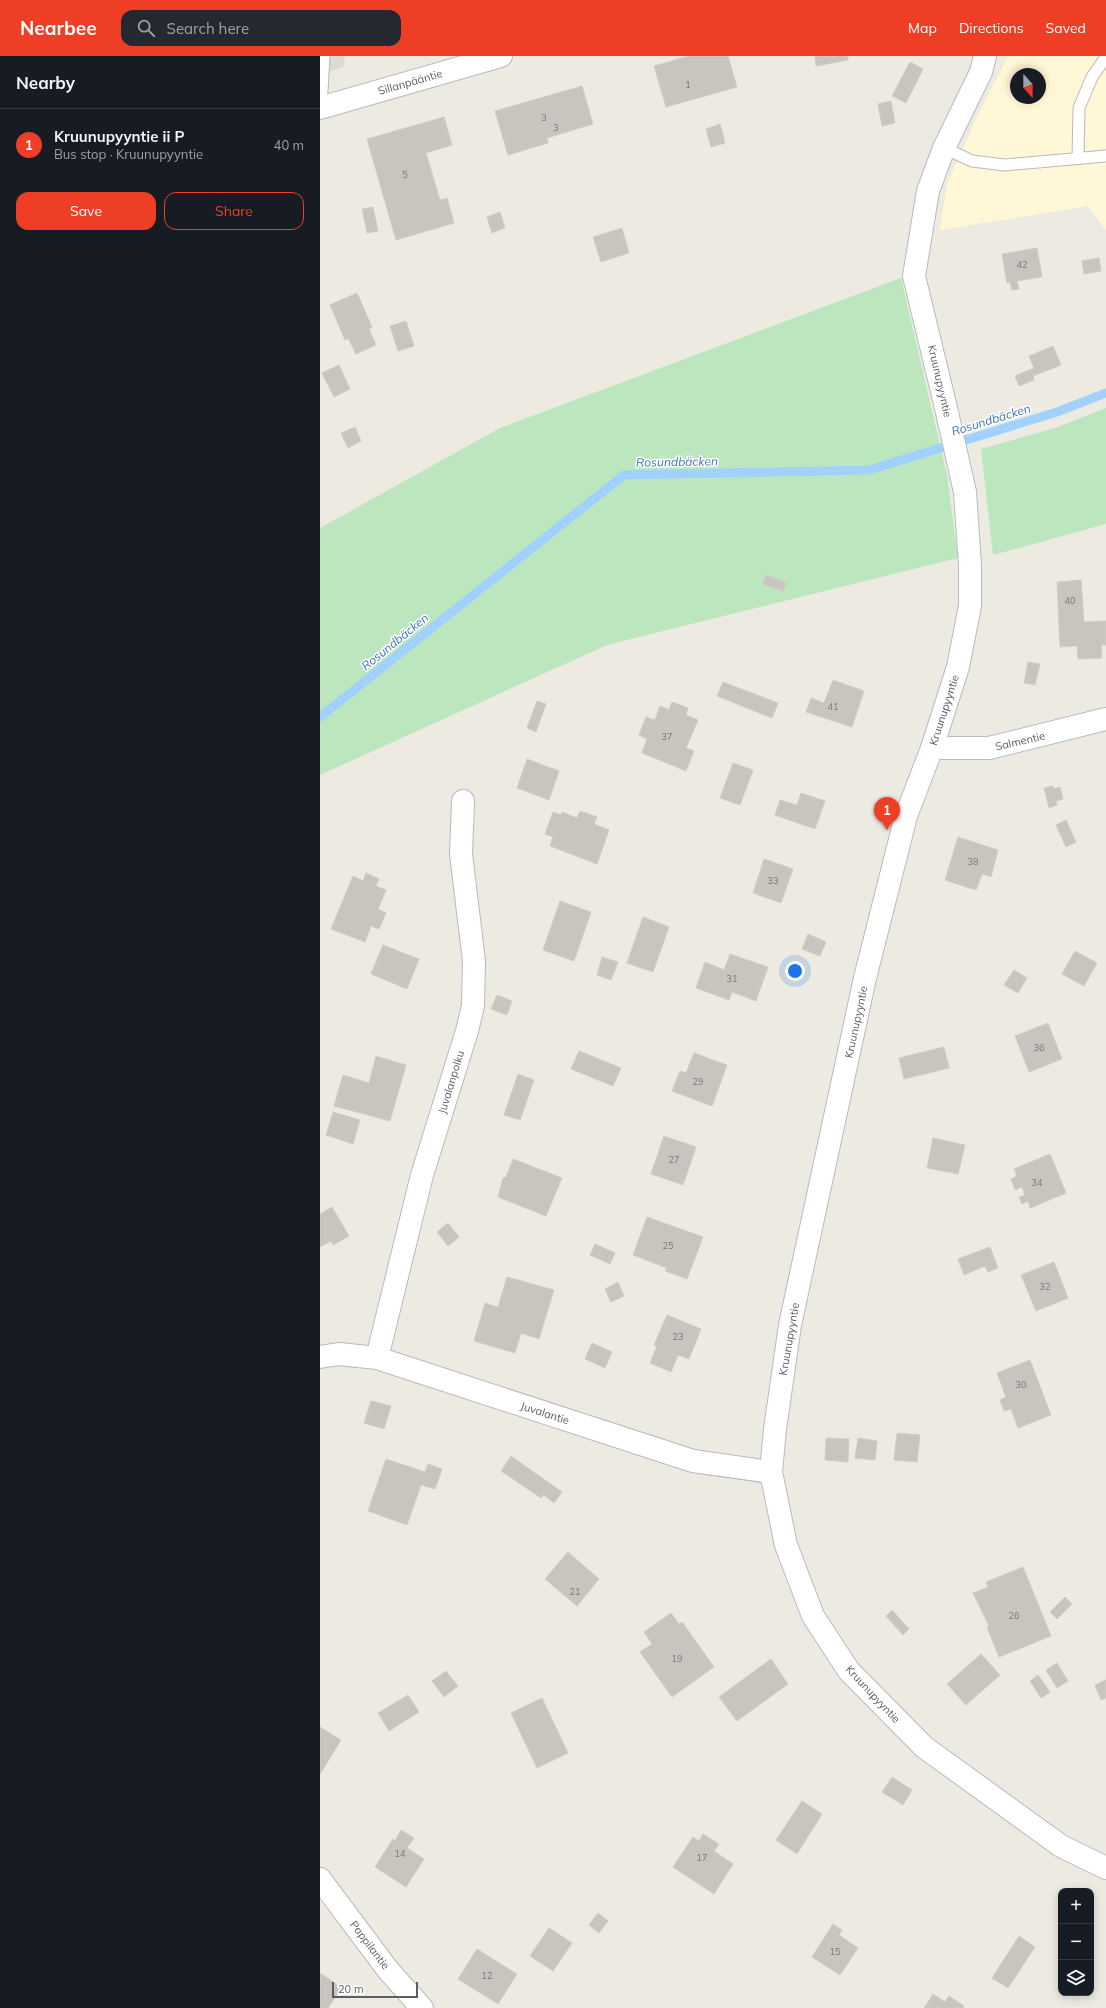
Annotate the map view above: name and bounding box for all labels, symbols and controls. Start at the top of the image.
search box [121,10,401,46]
text: Nearbee [20,16,97,40]
icon: search [135,17,157,39]
text: Search here [167,19,249,38]
text: Map [908,19,937,37]
text: Directions [959,19,1024,37]
text: Saved [1046,19,1086,37]
street label: Sillanpääntie [376,66,444,98]
north arrow [1010,68,1046,104]
text: Nearby [16,72,75,93]
house number: 1 [685,79,691,90]
house number: 3 [541,112,547,123]
house number: 3 [553,122,559,133]
text: Kruunupyyntie ii P [54,127,184,146]
text: 1 [25,137,33,153]
text: 40 m [274,137,304,153]
text: Bus stop · Kruunupyyntie [54,146,203,162]
house number: 5 [402,169,408,180]
button: Save [16,192,156,230]
button: Share [164,192,304,230]
house number: 42 [1017,259,1027,270]
street label: Kruunupyyntie [925,344,955,418]
water label: Rosundbäcken [949,400,1032,439]
water label: Rosundbäcken [636,453,718,470]
house number: 40 [1065,595,1075,606]
water label: Rosundbäcken [358,610,431,673]
street label: Kruunupyyntie [926,673,962,747]
house number: 41 [828,701,838,712]
street label: Salmentie [994,728,1046,754]
house number: 37 [662,731,672,742]
pin: 1 [874,797,900,830]
house number: 38 [968,856,978,867]
house number: 33 [768,875,778,886]
your location [785,961,805,981]
house number: 31 [727,973,737,984]
street label: Kruunupyyntie [841,984,871,1059]
house number: 36 [1034,1042,1044,1053]
street label: Juvalanpolku [435,1049,467,1115]
house number: 29 [693,1076,703,1087]
house number: 27 [669,1154,679,1165]
house number: 34 [1032,1177,1043,1188]
house number: 25 [663,1240,674,1251]
house number: 32 [1040,1281,1050,1292]
street label: Kruunupyyntie [776,1301,802,1376]
house number: 23 [673,1331,683,1342]
house number: 30 [1016,1379,1026,1390]
street label: Juvalantie [519,1399,571,1427]
house number: 21 [570,1586,580,1597]
house number: 26 [1009,1610,1019,1621]
house number: 19 [672,1653,682,1664]
street label: Kruunupyyntie [843,1662,903,1726]
house number: 14 [395,1848,406,1859]
house number: 17 [697,1852,707,1863]
map controls [1058,1888,1094,1996]
button: + [1058,1888,1094,1924]
street label: Pappilantie [347,1918,393,1972]
button: − [1058,1924,1094,1960]
house number: 15 [830,1946,841,1957]
button: layers [1058,1960,1094,1996]
house number: 12 [482,1970,492,1981]
scale bar [332,1980,418,1999]
text: 20 m [338,1982,364,1996]

